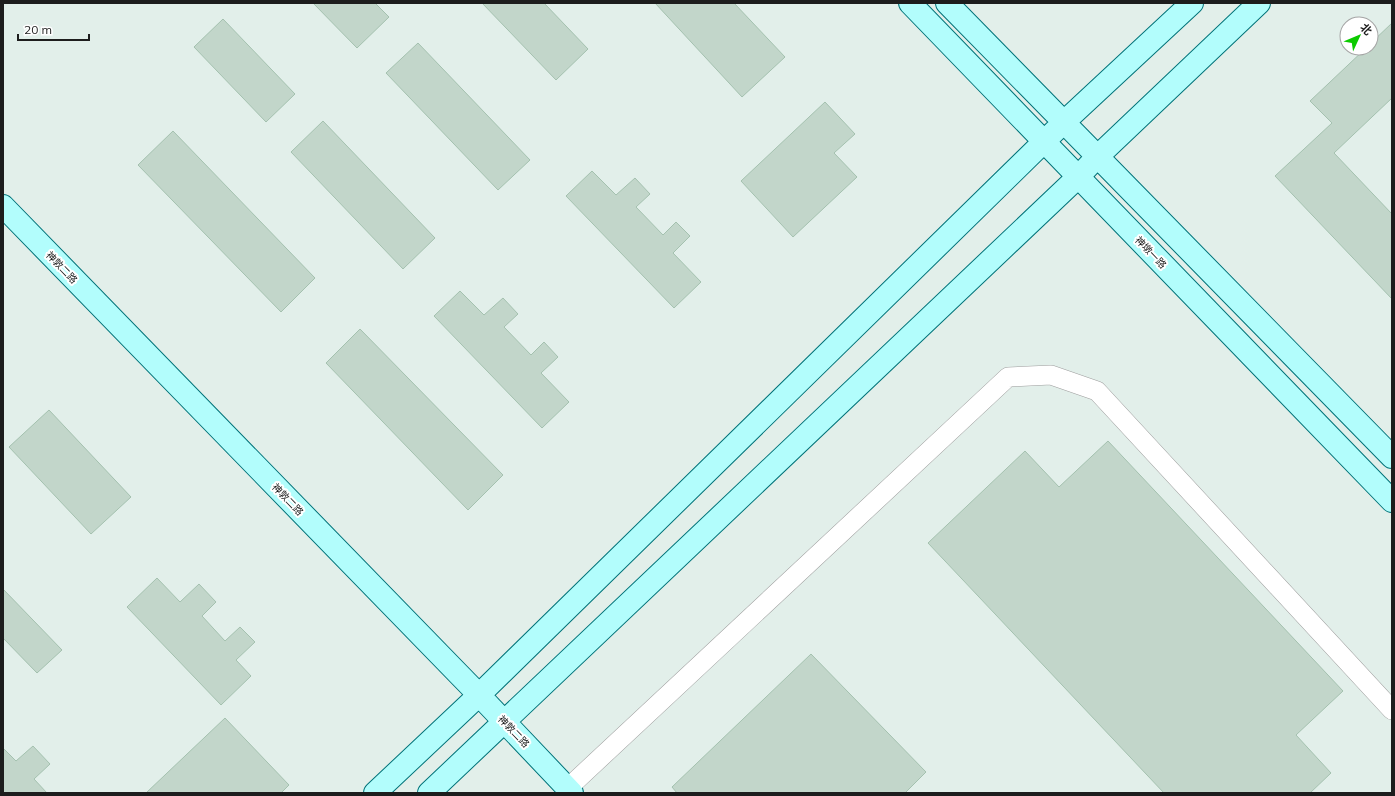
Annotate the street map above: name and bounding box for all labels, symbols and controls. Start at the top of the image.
scale bar [18,16,89,42]
north arrow [1339,16,1379,56]
text: 北 [1357,20,1375,38]
text: 20 m [24,22,52,37]
street label: 神墩一路 [1132,233,1169,271]
street label: 神敦二路 [43,248,80,286]
street label: 神敦二路 [269,480,306,518]
street label: 神敦二路 [495,712,532,750]

